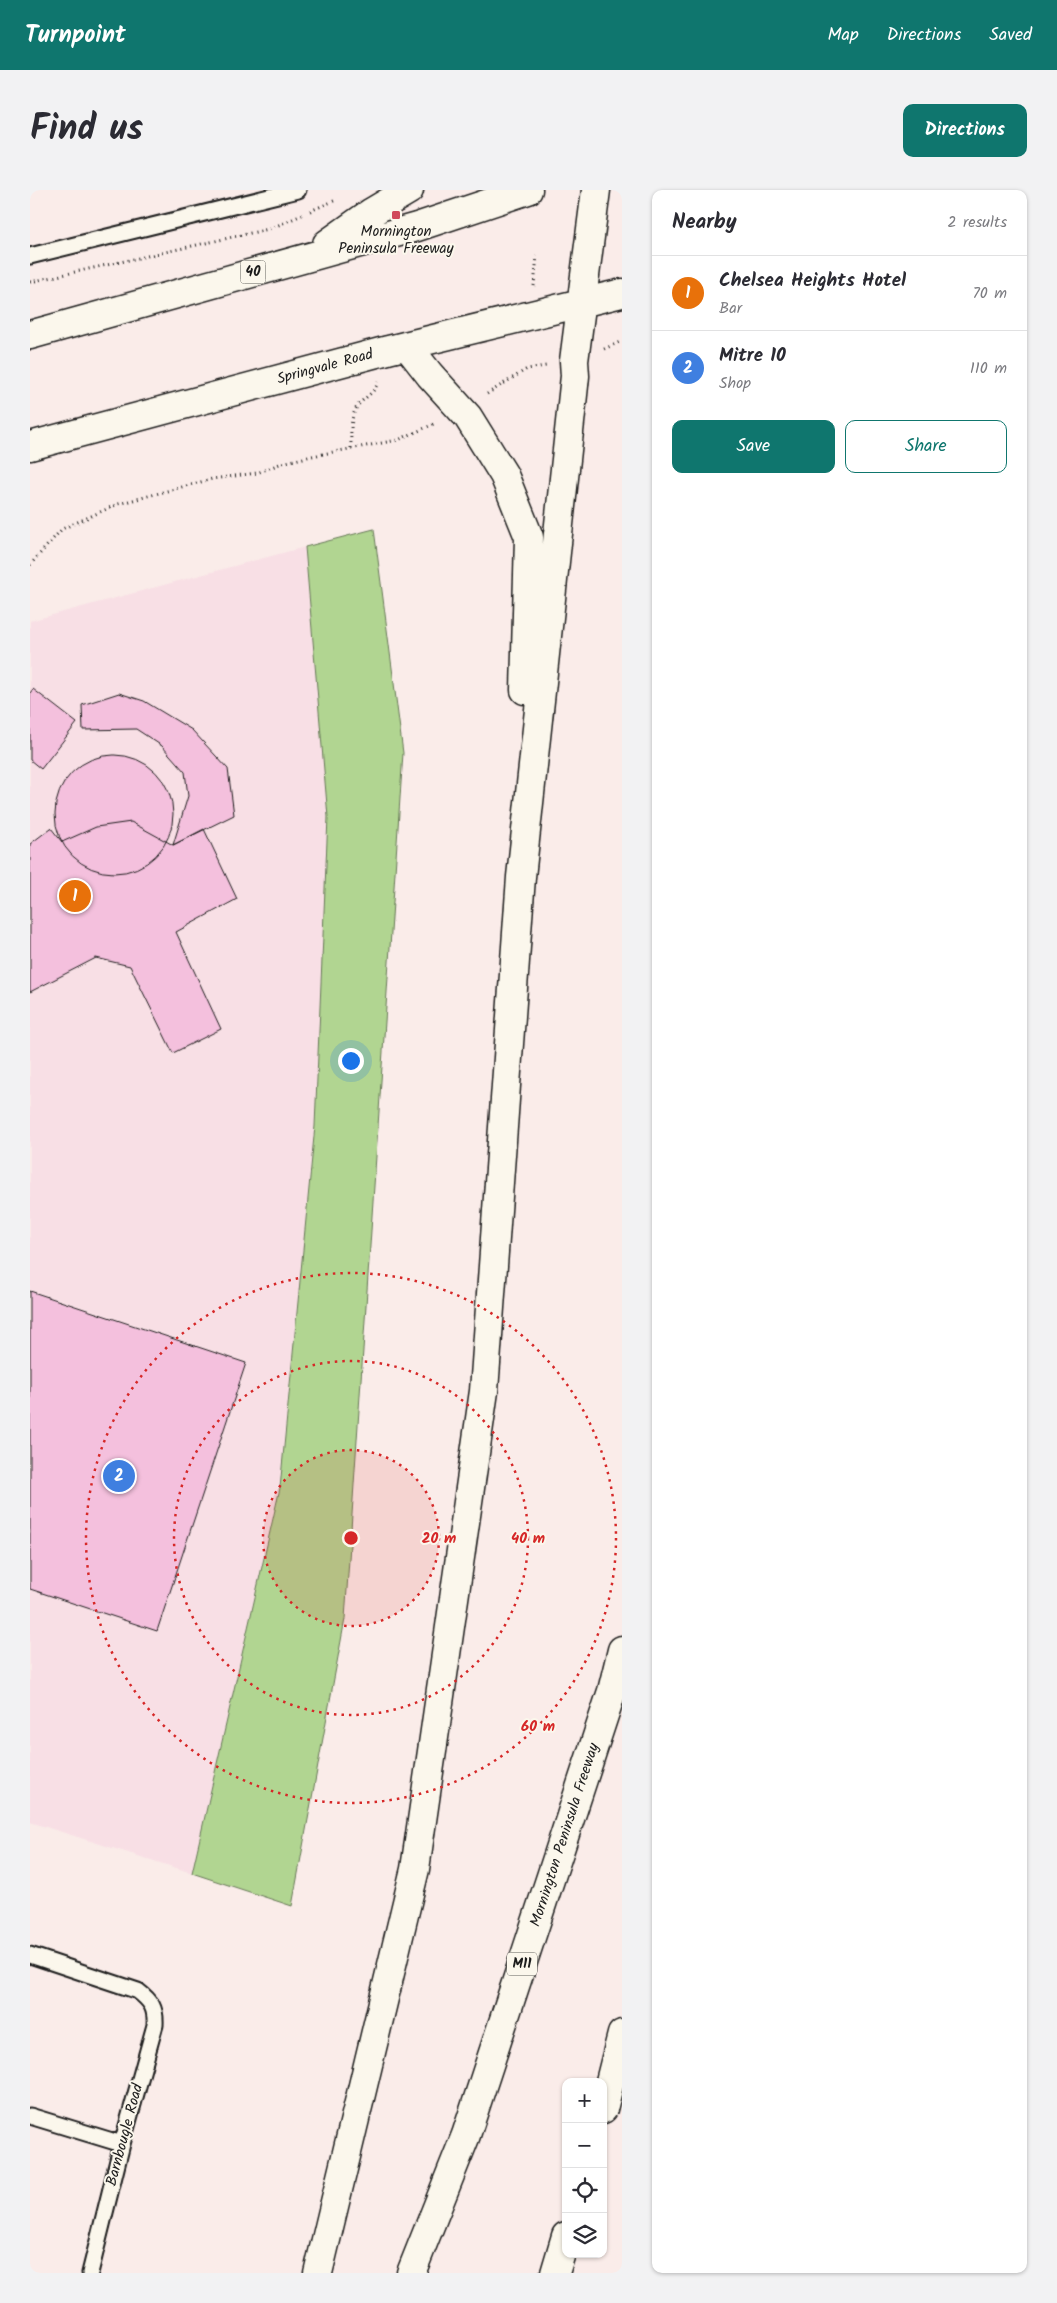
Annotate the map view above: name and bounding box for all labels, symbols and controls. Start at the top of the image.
text: Turnpoint [25,16,126,55]
text: Map [827,21,859,50]
text: Directions [887,21,961,50]
text: Saved [989,21,1032,50]
text: Find us [30,102,143,158]
button: Directions [903,104,1027,157]
text: Nearby [672,206,737,239]
marker: Mornington Peninsula Freeway [390,209,402,221]
text: 2 results [947,210,1007,235]
place label: Mornington Peninsula Freeway [338,220,455,261]
road number: 40 [240,260,266,284]
text: Chelsea Heights Hotel [719,266,906,296]
text: 1 [686,281,690,306]
text: 70 m [972,281,1007,306]
text: Bar [719,296,742,321]
text: Mitre 10 [719,341,786,371]
street label: Springvale Road [274,343,376,391]
text: 2 [683,356,693,381]
text: 110 m [970,356,1007,381]
text: Shop [719,371,751,396]
button: Save [672,420,835,473]
button: Share [845,420,1007,473]
pin: 1 [59,877,91,915]
your location [338,1048,364,1074]
pin: 2 [103,1457,135,1495]
text: 20 m [422,1527,456,1551]
text: 40 m [511,1527,545,1551]
centre of rings [342,1529,360,1547]
text: 60 m [521,1715,555,1739]
street label: Mornington Peninsula Freeway [524,1739,606,1930]
road number: M11 [507,1952,537,1976]
map controls [562,2078,607,2258]
button: + [562,2078,607,2123]
street label: Barnbougle Road [100,2081,150,2189]
button: − [562,2123,607,2168]
button: locate [562,2168,607,2213]
button: layers [562,2213,607,2258]

